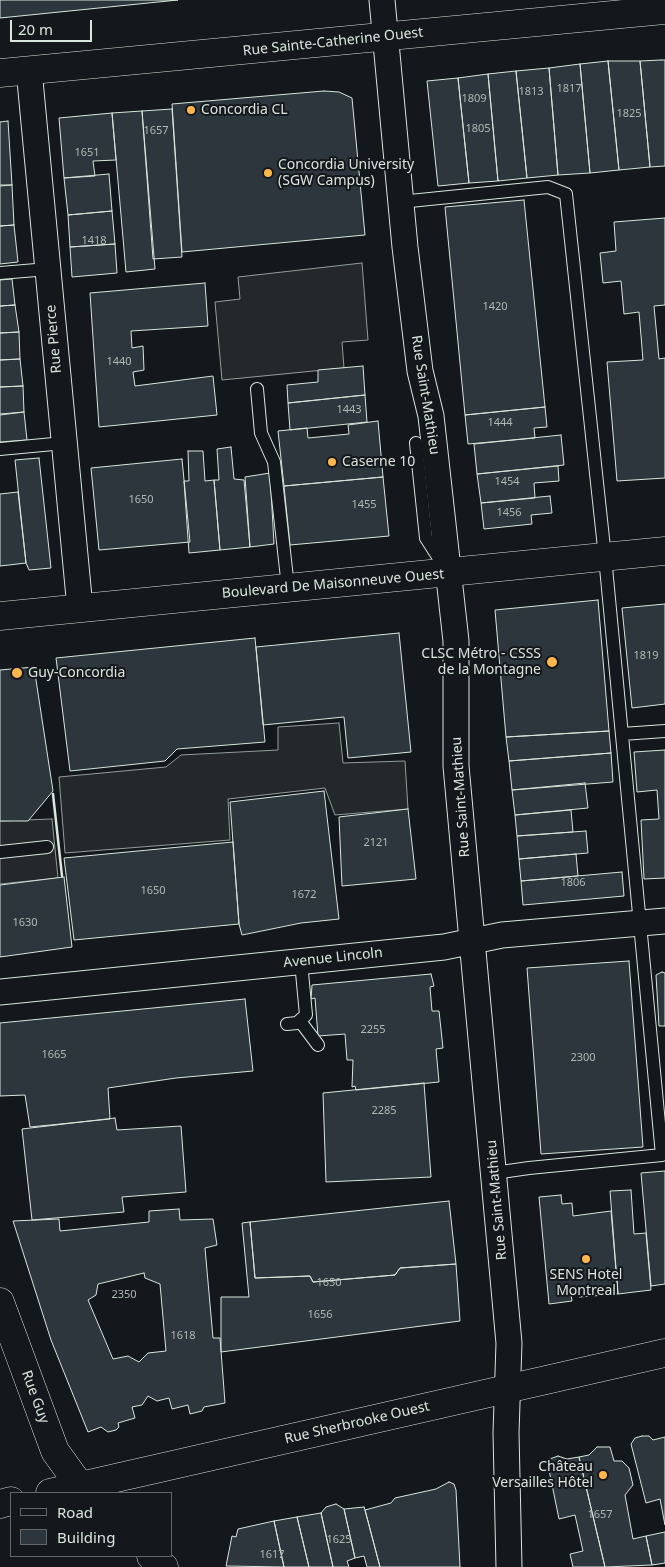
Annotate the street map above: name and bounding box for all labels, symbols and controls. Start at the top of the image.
scale bar [12,10,95,42]
text: 20 m [18,19,53,39]
street label: Rue Sainte-Catherine Ouest [242,24,424,60]
house number: 1817 [556,82,582,96]
house number: 1813 [518,85,544,99]
house number: 1809 [461,92,487,106]
place label: Concordia CL [201,102,288,118]
marker: Concordia CL [185,104,197,116]
house number: 1825 [616,107,642,121]
house number: 1805 [465,122,491,136]
house number: 1657 [143,124,169,138]
house number: 1651 [74,146,100,160]
place label: Concordia University (SGW Campus) [278,157,414,190]
marker: Concordia University (SGW Campus) [262,167,274,179]
house number: 1418 [81,234,107,248]
house number: 1420 [482,300,508,314]
street label: Rue Pierce [43,304,65,374]
street label: Rue Saint-Mathieu [407,334,443,456]
house number: 1440 [106,355,132,369]
house number: 1443 [336,403,362,417]
house number: 1444 [487,416,513,430]
place label: Caserne 10 [342,454,415,470]
marker: Caserne 10 [326,456,338,468]
house number: 1454 [494,475,520,489]
house number: 1650 [128,493,154,507]
house number: 1455 [351,498,377,512]
house number: 1456 [496,506,522,520]
street label: Boulevard De Maisonneuve Ouest [221,566,445,602]
place label: CLSC Métro - CSSS de la Montagne [421,646,541,679]
house number: 1819 [633,649,659,663]
marker: CLSC Métro - CSSS de la Montagne [545,655,559,669]
place label: Guy-Concordia [28,665,125,681]
marker: Guy-Concordia [10,666,24,680]
street label: Rue Saint-Mathieu [448,736,474,858]
house number: 2121 [363,836,389,850]
house number: 1806 [560,876,586,890]
house number: 1650 [140,884,166,898]
house number: 1672 [291,888,317,902]
house number: 1630 [12,916,38,930]
street label: Avenue Lincoln [282,944,384,972]
house number: 2255 [360,1023,386,1037]
house number: 1665 [41,1048,67,1062]
house number: 2300 [570,1051,596,1065]
house number: 2285 [371,1104,397,1118]
street label: Rue Saint-Mathieu [483,1139,511,1261]
marker: SENS Hotel Montreal [580,1253,592,1265]
place label: SENS Hotel Montreal [550,1267,622,1300]
house number: 1650 [316,1276,342,1290]
house number: 2350 [111,1288,137,1302]
house number: 1656 [307,1308,333,1322]
house number: 1618 [170,1329,196,1343]
street label: Rue Guy [18,1368,52,1426]
street label: Rue Sherbrooke Ouest [283,1398,431,1448]
place label: Château Versailles Hôtel [492,1459,593,1491]
marker: Château Versailles Hôtel [597,1469,609,1481]
legend [10,1492,172,1557]
text: Road [57,1502,93,1522]
house number: 1657 [587,1508,613,1522]
text: Building [57,1527,115,1547]
house number: 1625 [326,1533,352,1547]
house number: 1617 [259,1548,285,1562]

